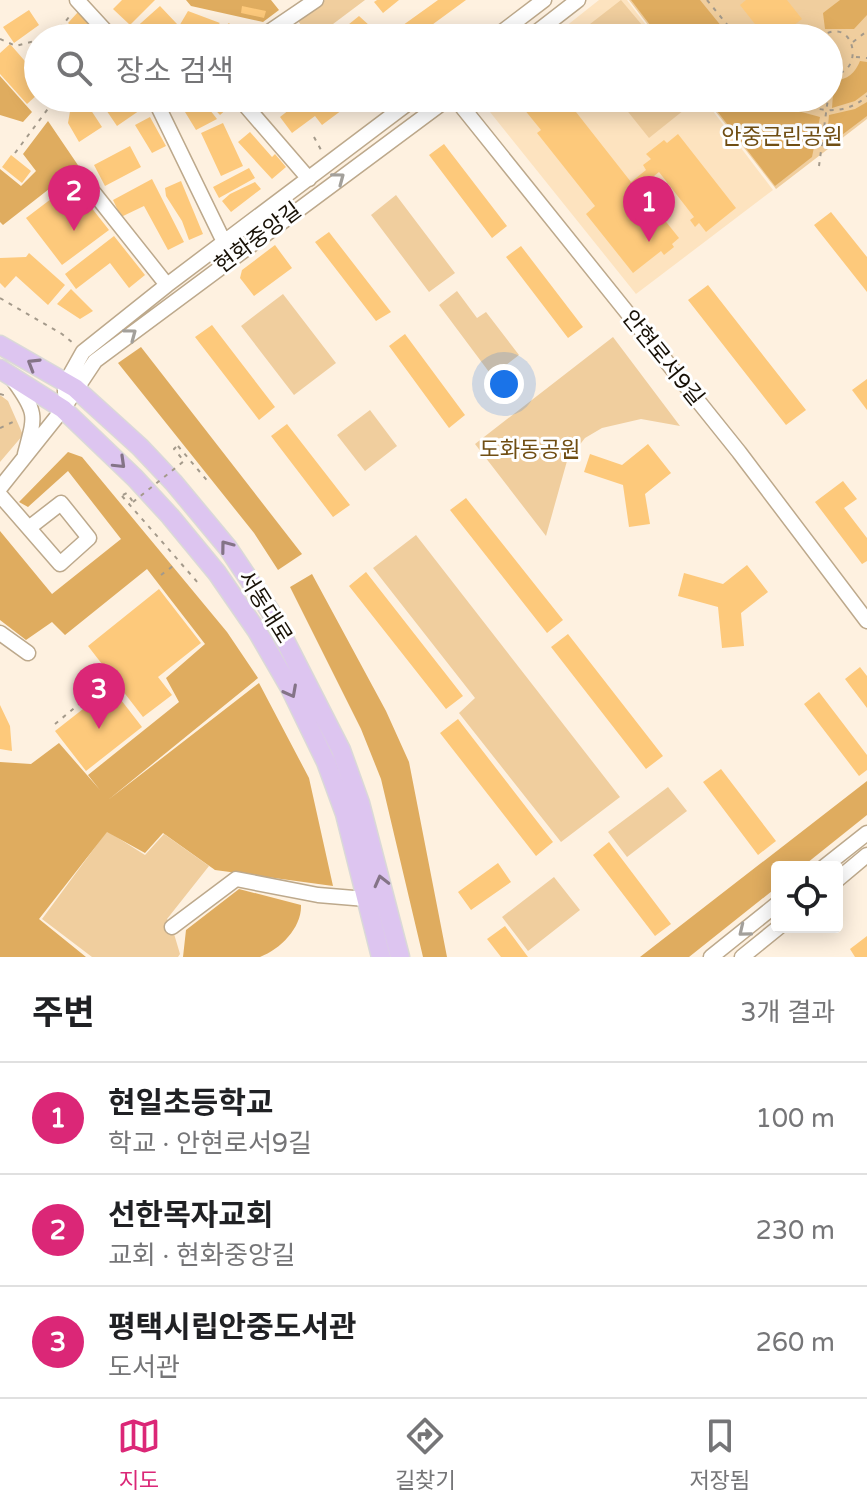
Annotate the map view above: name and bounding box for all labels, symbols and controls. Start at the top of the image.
search box [24,24,843,112]
icon: search [52,46,96,90]
text: 장소 검색 [116,53,234,90]
park label: 안중근린공원 [721,124,843,150]
pin: 2 [48,165,100,231]
one-way arrow [330,173,344,187]
pin: 1 [623,176,675,242]
street label: 현화중앙길 [210,197,306,279]
street label: 안현로서9길 [617,305,709,411]
one-way arrow [122,330,137,344]
one-way arrow [27,358,42,374]
your location [484,364,524,404]
park label: 도화동공원 [479,437,581,463]
one-way arrow [110,454,125,468]
one-way arrow [221,541,235,555]
street label: 서동대로 [233,566,297,648]
pin: 3 [73,663,125,729]
one-way arrow [282,684,297,699]
map controls [771,861,843,933]
button: locate [771,861,843,933]
one-way arrow [374,875,391,889]
one-way arrow [738,921,753,935]
text: 주변 [32,993,95,1034]
text: 3개 결과 [740,997,835,1028]
text: 현일초등학교 [108,1085,274,1122]
text: 1 [50,1103,66,1134]
text: 100 m [755,1103,835,1134]
text: 학교 · 안현로서9길 [108,1128,312,1159]
text: 선한목자교회 [108,1197,274,1234]
text: 2 [50,1215,66,1246]
text: 230 m [755,1215,835,1246]
text: 교회 · 현화중앙길 [108,1240,296,1271]
text: 평택시립안중도서관 [108,1309,356,1346]
text: 3 [50,1327,66,1358]
text: 260 m [755,1327,835,1358]
text: 도서관 [108,1352,180,1383]
tab: 지도 [117,1414,161,1494]
tab: 길찾기 [395,1414,456,1494]
tab: 저장됨 [689,1414,750,1494]

